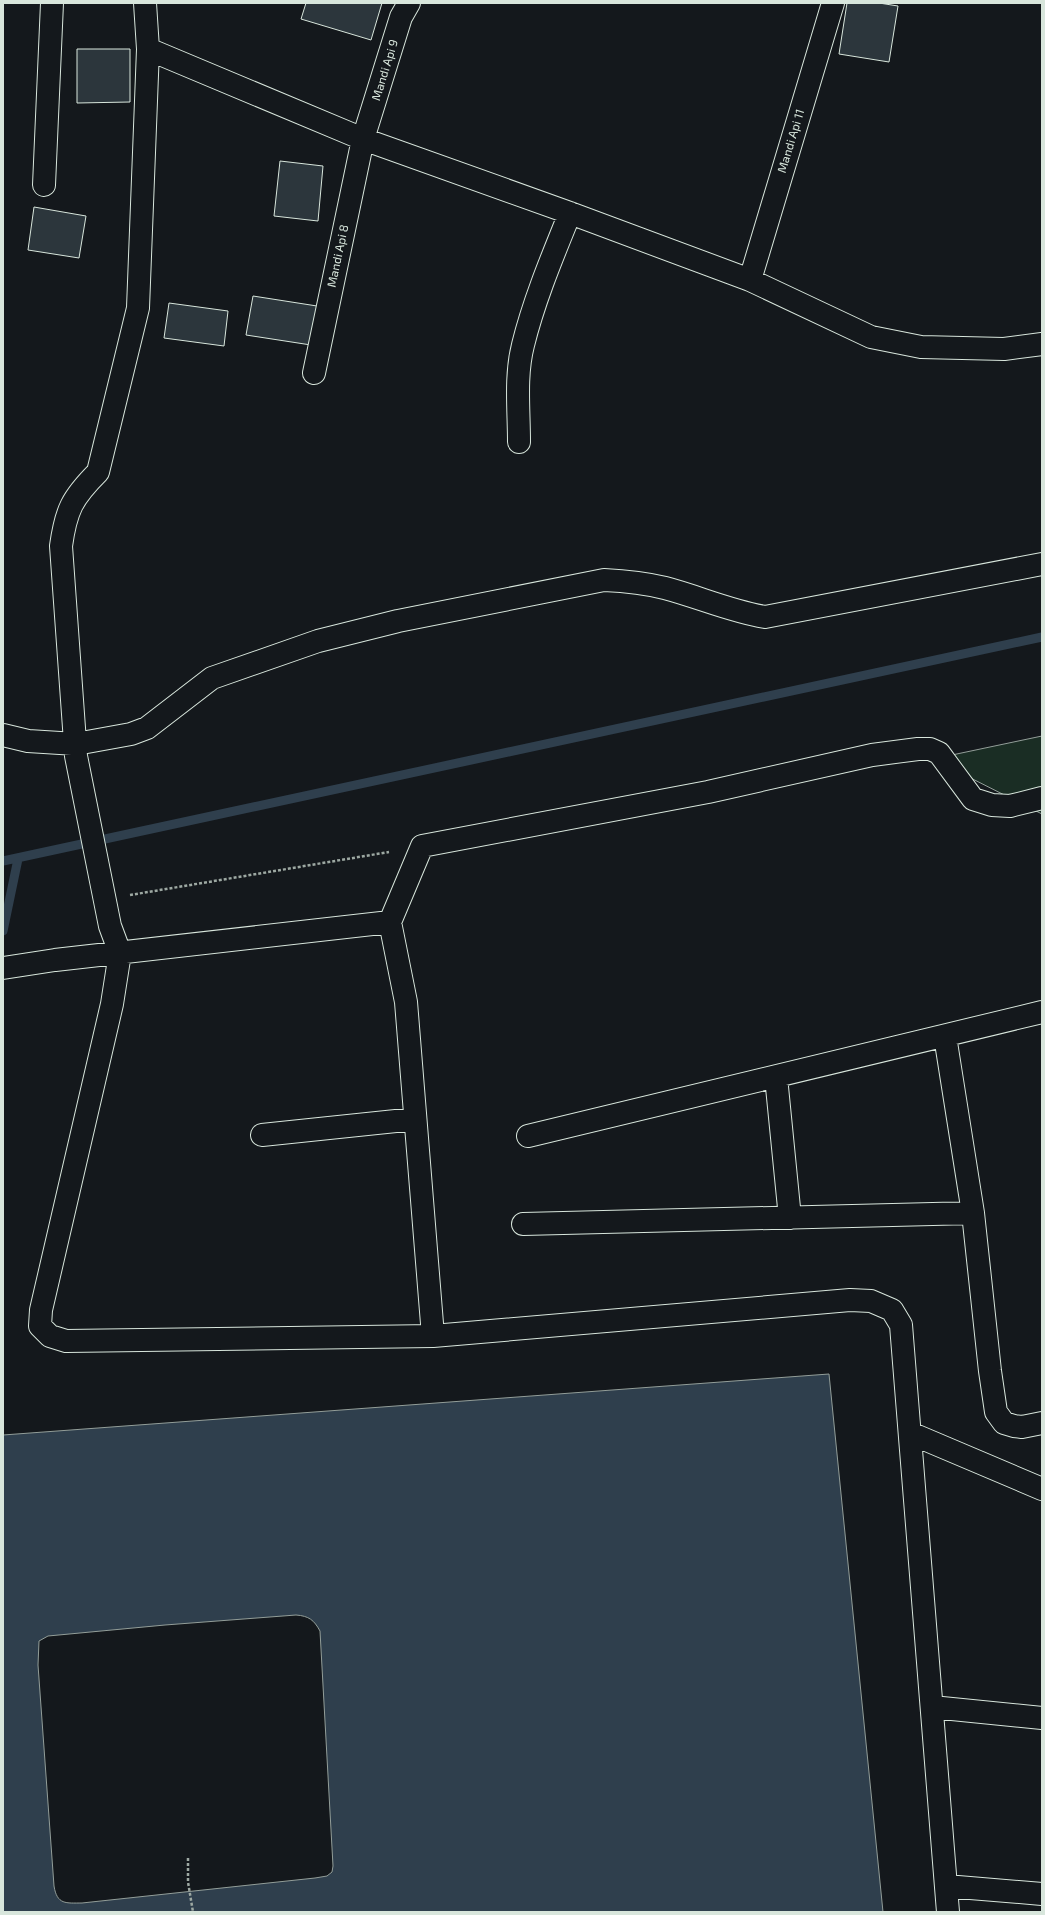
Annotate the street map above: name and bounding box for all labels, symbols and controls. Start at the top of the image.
street label: Mandi Api 9 [368,37,400,102]
street label: Mandi Api 11 [774,107,806,174]
street label: Mandi Api 8 [324,223,350,288]

